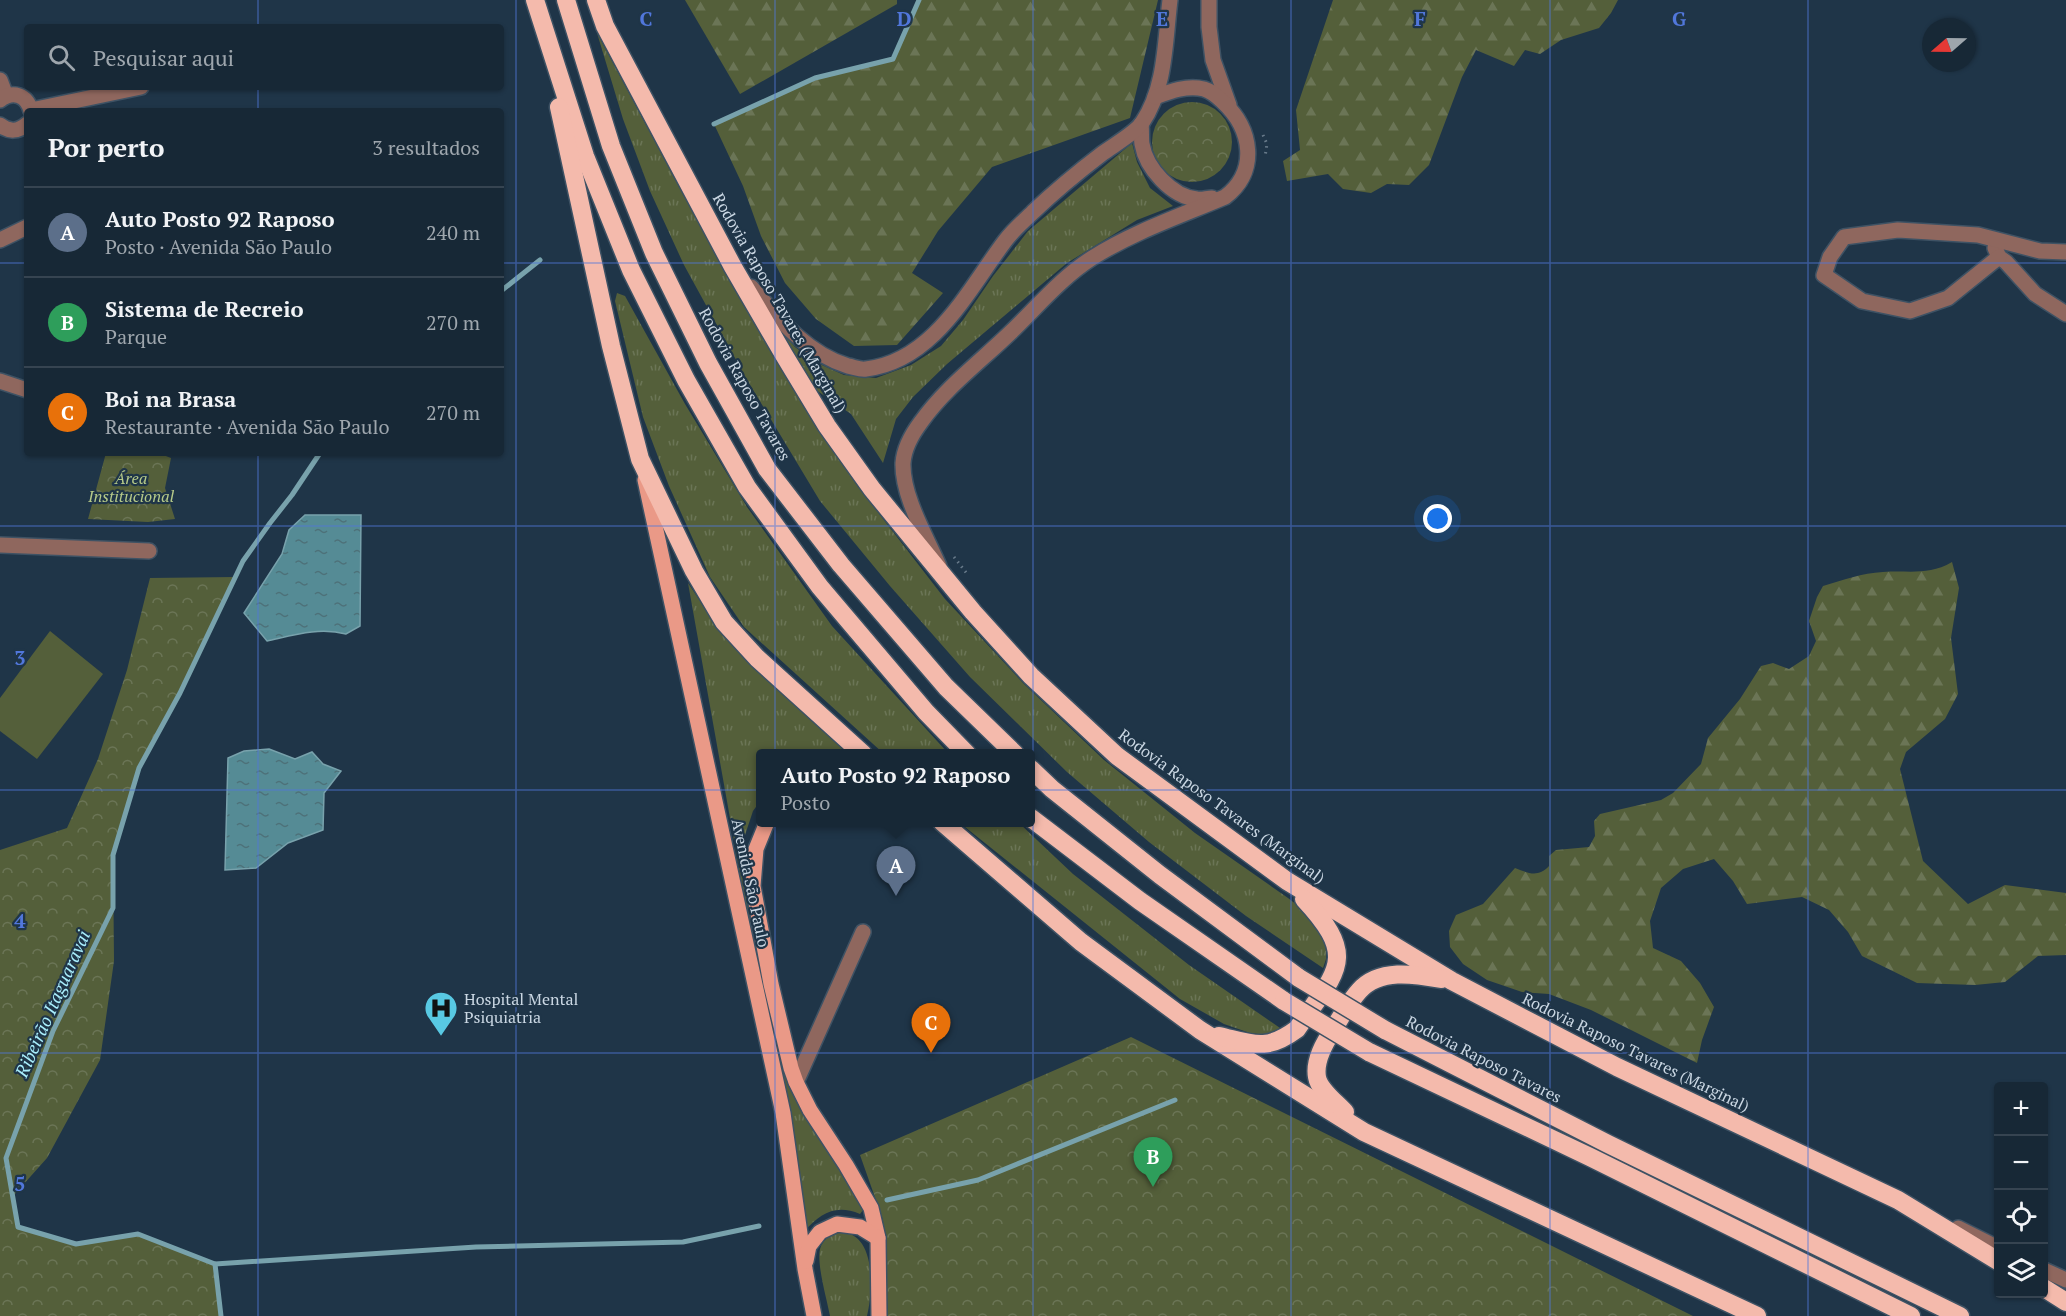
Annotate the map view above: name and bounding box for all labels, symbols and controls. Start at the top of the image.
text: C [639,5,653,32]
text: D [897,5,911,32]
text: E [1156,5,1168,32]
text: F [1414,5,1426,32]
text: G [1672,5,1686,32]
north arrow [1922,18,1976,72]
search box [24,24,504,90]
icon: search [45,41,78,74]
text: Pesquisar aqui [93,43,234,72]
text: Por perto [48,130,164,164]
text: 3 resultados [372,134,480,161]
street label: Rodovia Raposo Tavares (Marginal) [709,190,851,416]
text: Auto Posto 92 Raposo [105,204,335,233]
text: A [60,219,75,246]
text: 240 m [426,219,480,246]
text: Posto · Avenida São Paulo [105,233,332,260]
text: Sistema de Recreio [105,294,304,323]
street label: Rodovia Raposo Tavares [695,304,795,464]
text: B [61,309,74,336]
text: 270 m [426,309,480,336]
text: Parque [105,323,167,350]
text: Boi na Brasa [105,384,236,413]
text: C [61,399,74,426]
text: 270 m [426,399,480,426]
text: Restaurante · Avenida São Paulo [105,413,390,440]
park label: Área Institucional [87,467,175,507]
your location [1423,504,1452,533]
text: 3 [14,644,26,671]
street label: Rodovia Raposo Tavares (Marginal) [1114,724,1330,888]
popup [756,749,1035,827]
text: Auto Posto 92 Raposo [781,760,1010,789]
text: Posto [781,789,830,816]
street label: Avenida São Paulo [727,817,775,949]
pin: A [876,846,916,896]
text: 4 [14,907,26,934]
water label: Ribeirão Itaguaravai [9,927,95,1082]
street label: Rodovia Raposo Tavares (Marginal) [1519,987,1753,1117]
place label: Hospital Mental Psiquiatria [464,988,578,1028]
hospital icon: Hospital Mental Psiquiatria [423,990,459,1037]
pin: C [912,1004,950,1053]
street label: Rodovia Raposo Tavares [1402,1010,1566,1108]
map controls [1994,1082,2048,1298]
button: + [1994,1082,2048,1136]
button: − [1994,1136,2048,1190]
pin: B [1134,1138,1172,1187]
text: 5 [14,1170,26,1197]
button: locate [1994,1190,2048,1244]
button: layers [1994,1244,2048,1298]

